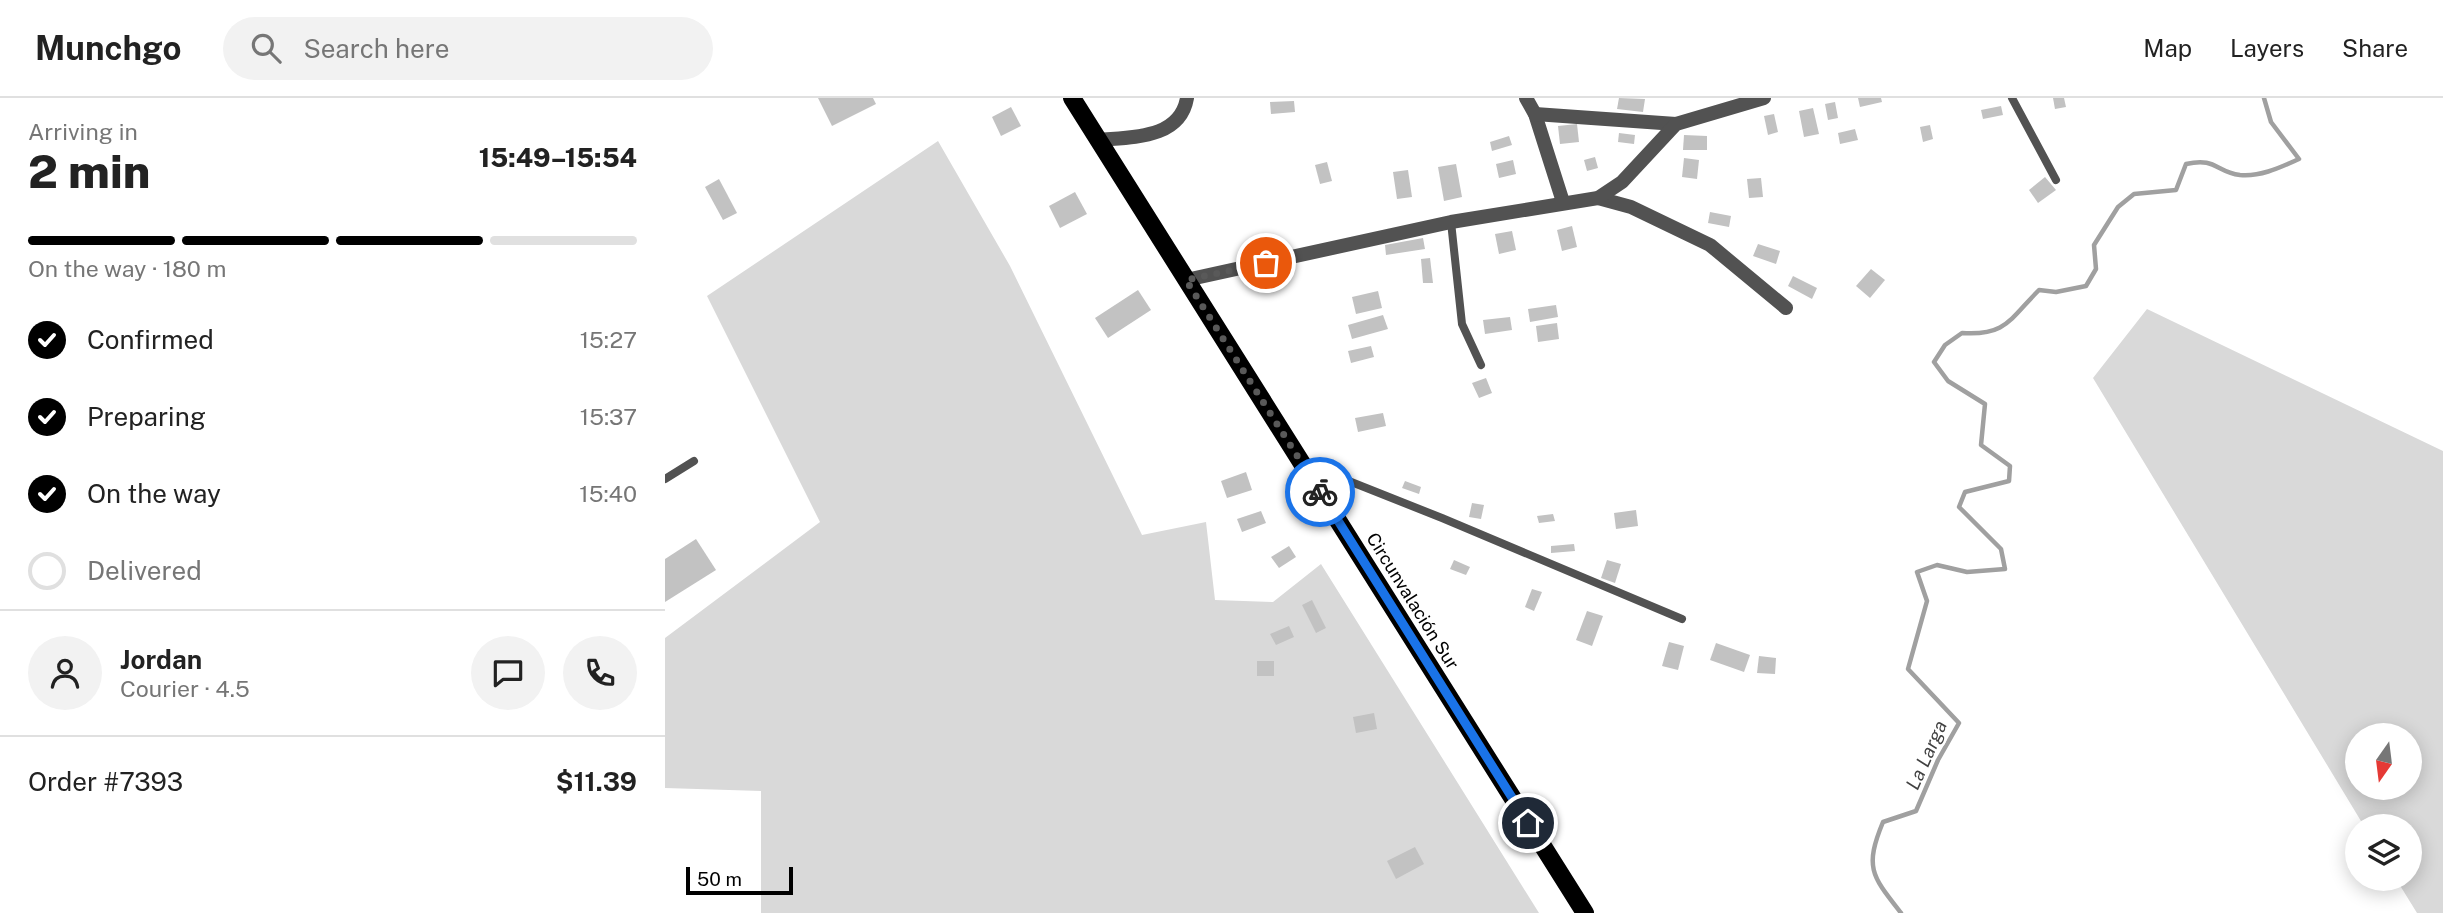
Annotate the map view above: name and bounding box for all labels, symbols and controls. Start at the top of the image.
search box [223,17,713,80]
text: Munchgo [35,29,181,67]
icon: search [247,29,285,67]
text: Search here [303,33,449,64]
text: Map [2143,34,2192,62]
text: Layers [2230,34,2304,62]
text: Share [2342,34,2408,62]
text: Arriving in [28,118,138,145]
text: 15:49–15:54 [479,142,637,173]
text: 2 min [28,144,150,198]
pin [1236,233,1296,293]
icon: bag [1247,244,1285,282]
text: On the way · 180 m [28,255,226,282]
icon: check [28,321,66,359]
text: Confirmed [87,324,214,355]
text: 15:27 [580,326,637,353]
icon: check [28,398,66,436]
text: Preparing [87,401,206,432]
text: 15:37 [580,403,637,430]
courier [1285,457,1355,527]
icon: bike [1301,473,1339,511]
icon: check [28,475,66,513]
text: On the way [87,478,221,509]
text: 15:40 [579,480,637,507]
street label: Circunvalación Sur [1362,529,1464,673]
text: Delivered [87,555,202,586]
button: person [28,636,102,710]
button: chat [471,636,545,710]
button: phone [563,636,637,710]
text: Jordan [120,644,202,675]
text: Courier · 4.5 [120,675,250,702]
water label: La Larga [1901,717,1951,793]
north arrow [2345,723,2422,800]
map controls [2345,723,2422,891]
text: Order #7393 [28,766,183,797]
text: $11.39 [556,766,637,797]
pin [1498,793,1558,853]
icon: home [1509,804,1547,842]
button: layers [2345,814,2422,891]
scale bar [686,864,793,896]
text: 50 m [697,868,742,890]

